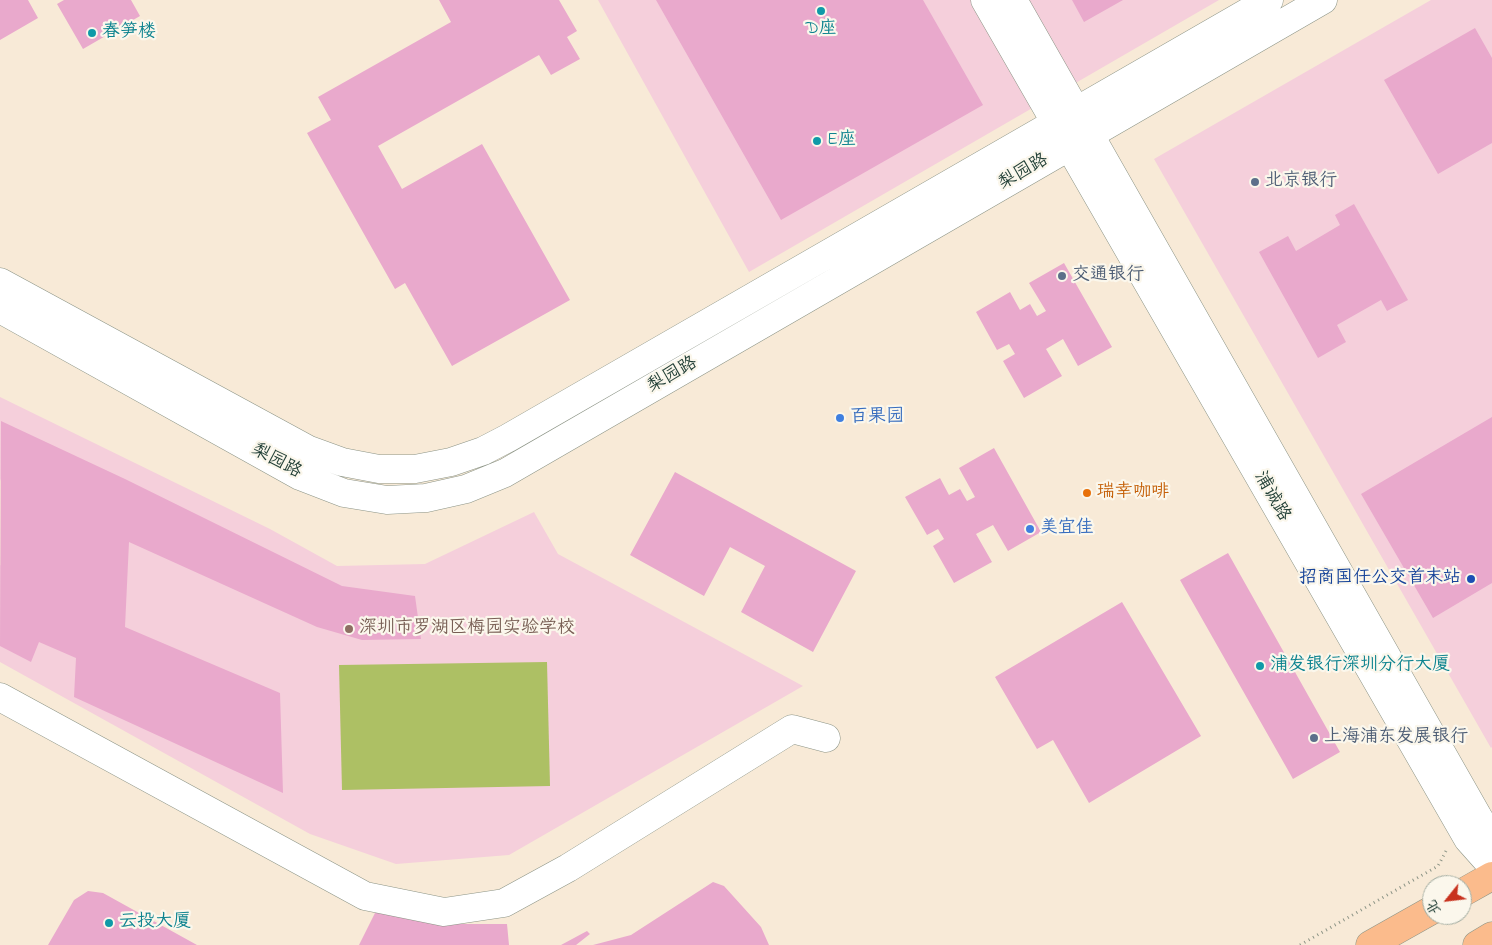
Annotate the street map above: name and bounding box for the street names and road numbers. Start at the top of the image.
street label: 梨园路 [995,150,1053,196]
street label: 梨园路 [644,353,702,399]
street label: 梨园路 [247,440,305,484]
street label: 浦诚路 [1248,468,1294,526]

